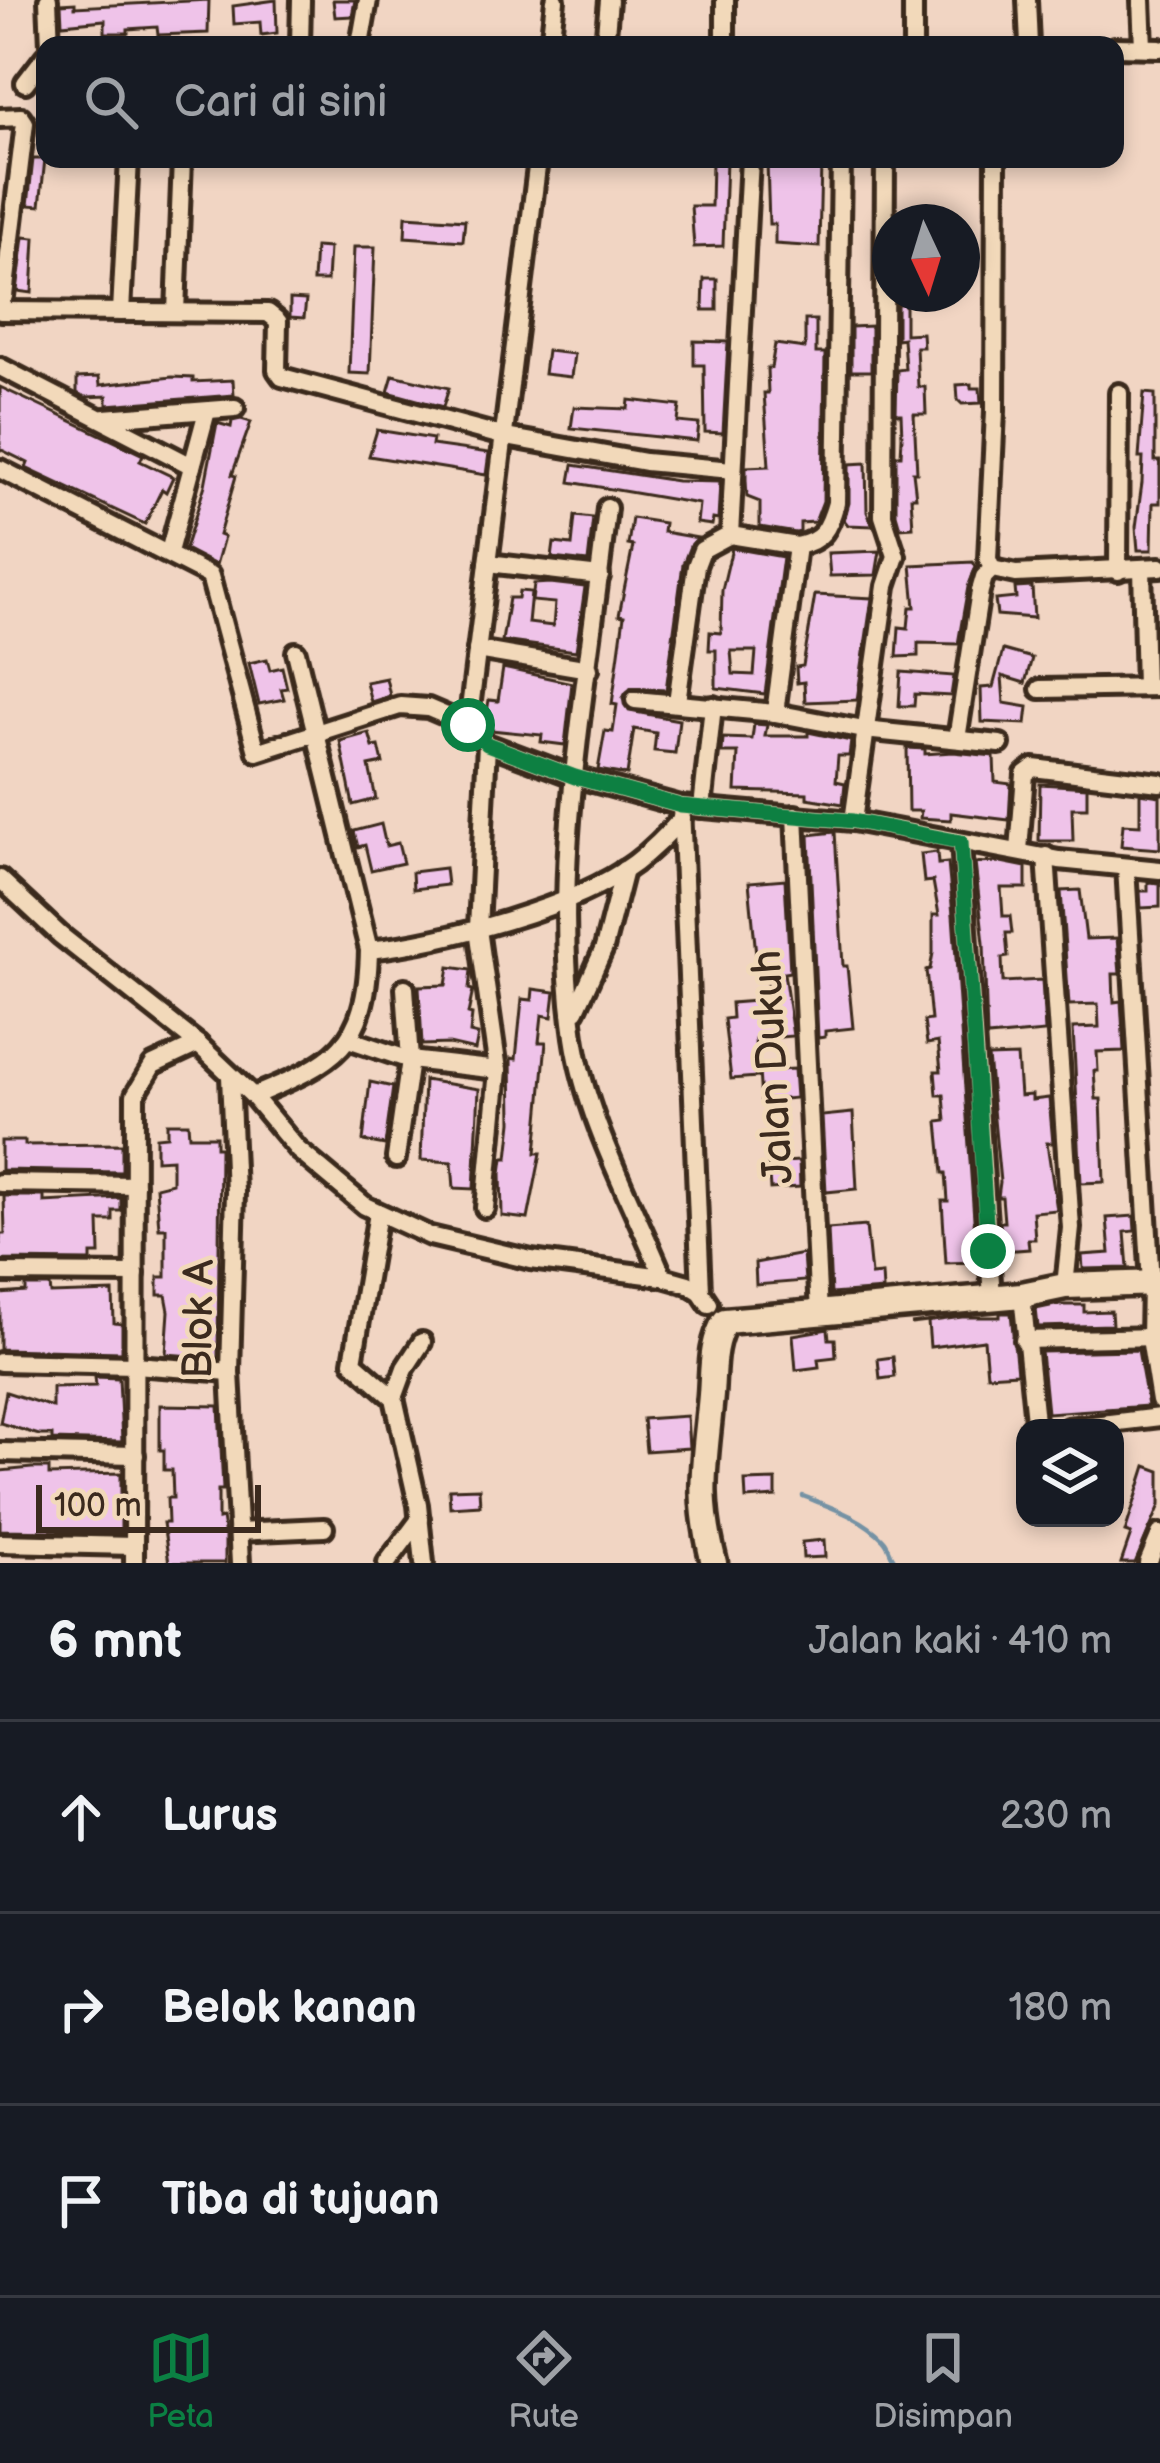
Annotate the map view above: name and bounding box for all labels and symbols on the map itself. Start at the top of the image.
north arrow [872,204,980,312]
route start [441,698,495,752]
street label: Jalan Dukuh [742,949,805,1185]
route end [961,1224,1015,1278]
street label: Blok A [173,1259,226,1379]
scale bar [36,1479,261,1532]

